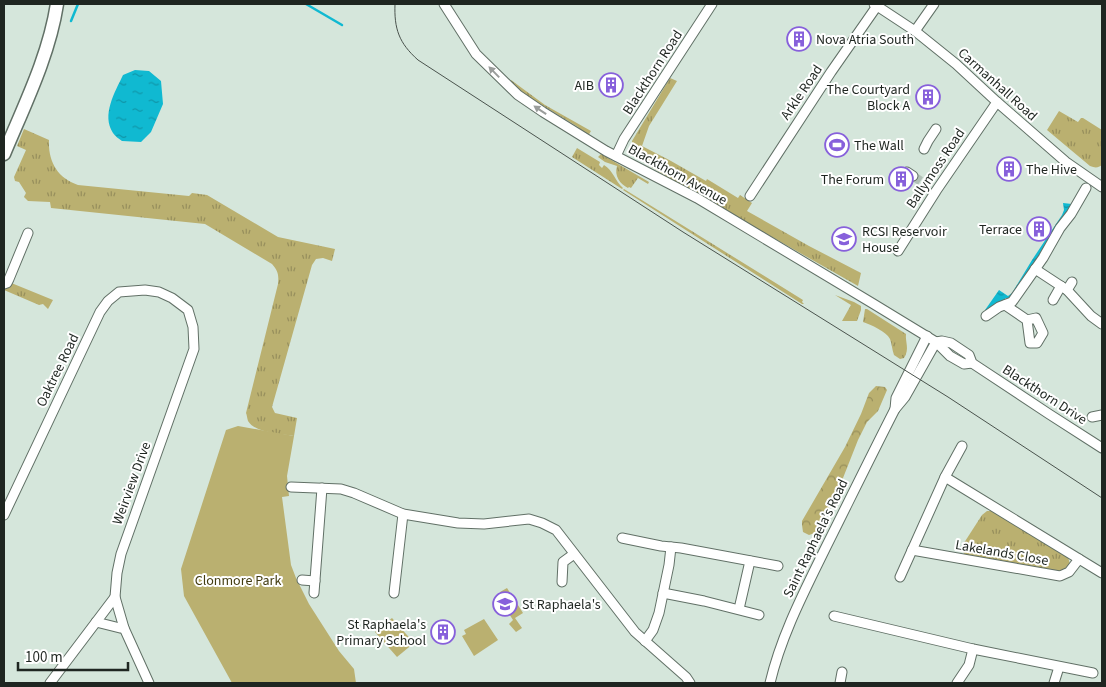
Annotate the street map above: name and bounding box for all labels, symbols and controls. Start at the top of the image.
street label: Blackthorn Road [618,26,688,119]
building icon: Nova Atria South [786,26,812,52]
place label: Nova Atria South [816,30,914,50]
street label: Carmanhall Road [953,44,1042,126]
street label: Arkle Road [776,61,828,124]
one-way arrow [488,66,500,78]
building icon: AIB [598,72,624,98]
place label: AIB [574,76,594,96]
place label: The Courtyard Block A [827,80,910,116]
building icon: The Courtyard Block A [915,84,941,110]
one-way arrow [533,105,547,115]
street label: Ballymoss Road [902,125,970,213]
sports icon: The Wall [824,132,850,158]
place label: The Wall [854,136,904,156]
street label: Blackthorn Avenue [624,139,731,210]
building icon: The Hive [996,156,1022,182]
place label: The Hive [1026,160,1077,180]
building icon: The Forum [888,166,914,192]
place label: The Forum [821,170,884,190]
building icon: Terrace [1026,216,1052,242]
place label: Terrace [979,220,1022,240]
place label: RCSI Reservoir House [862,222,947,258]
school or university icon: RCSI Reservoir House [831,226,857,252]
street label: Oaktree Road [32,330,84,410]
street label: Blackthorn Drive [998,360,1091,430]
street label: Weirview Drive [108,439,156,528]
street label: Saint Raphaela’s Road [778,476,853,601]
street label: Lakelands Close [954,535,1050,571]
park label: Clonmore Park [195,571,281,591]
school or university icon: St Raphaela's [492,591,518,617]
place label: St Raphaela's [522,595,601,615]
place label: St Raphaela's Primary School [336,615,426,651]
building icon: St Raphaela's Primary School [430,619,456,645]
scale bar [18,640,128,672]
text: 100 m [25,647,63,668]

